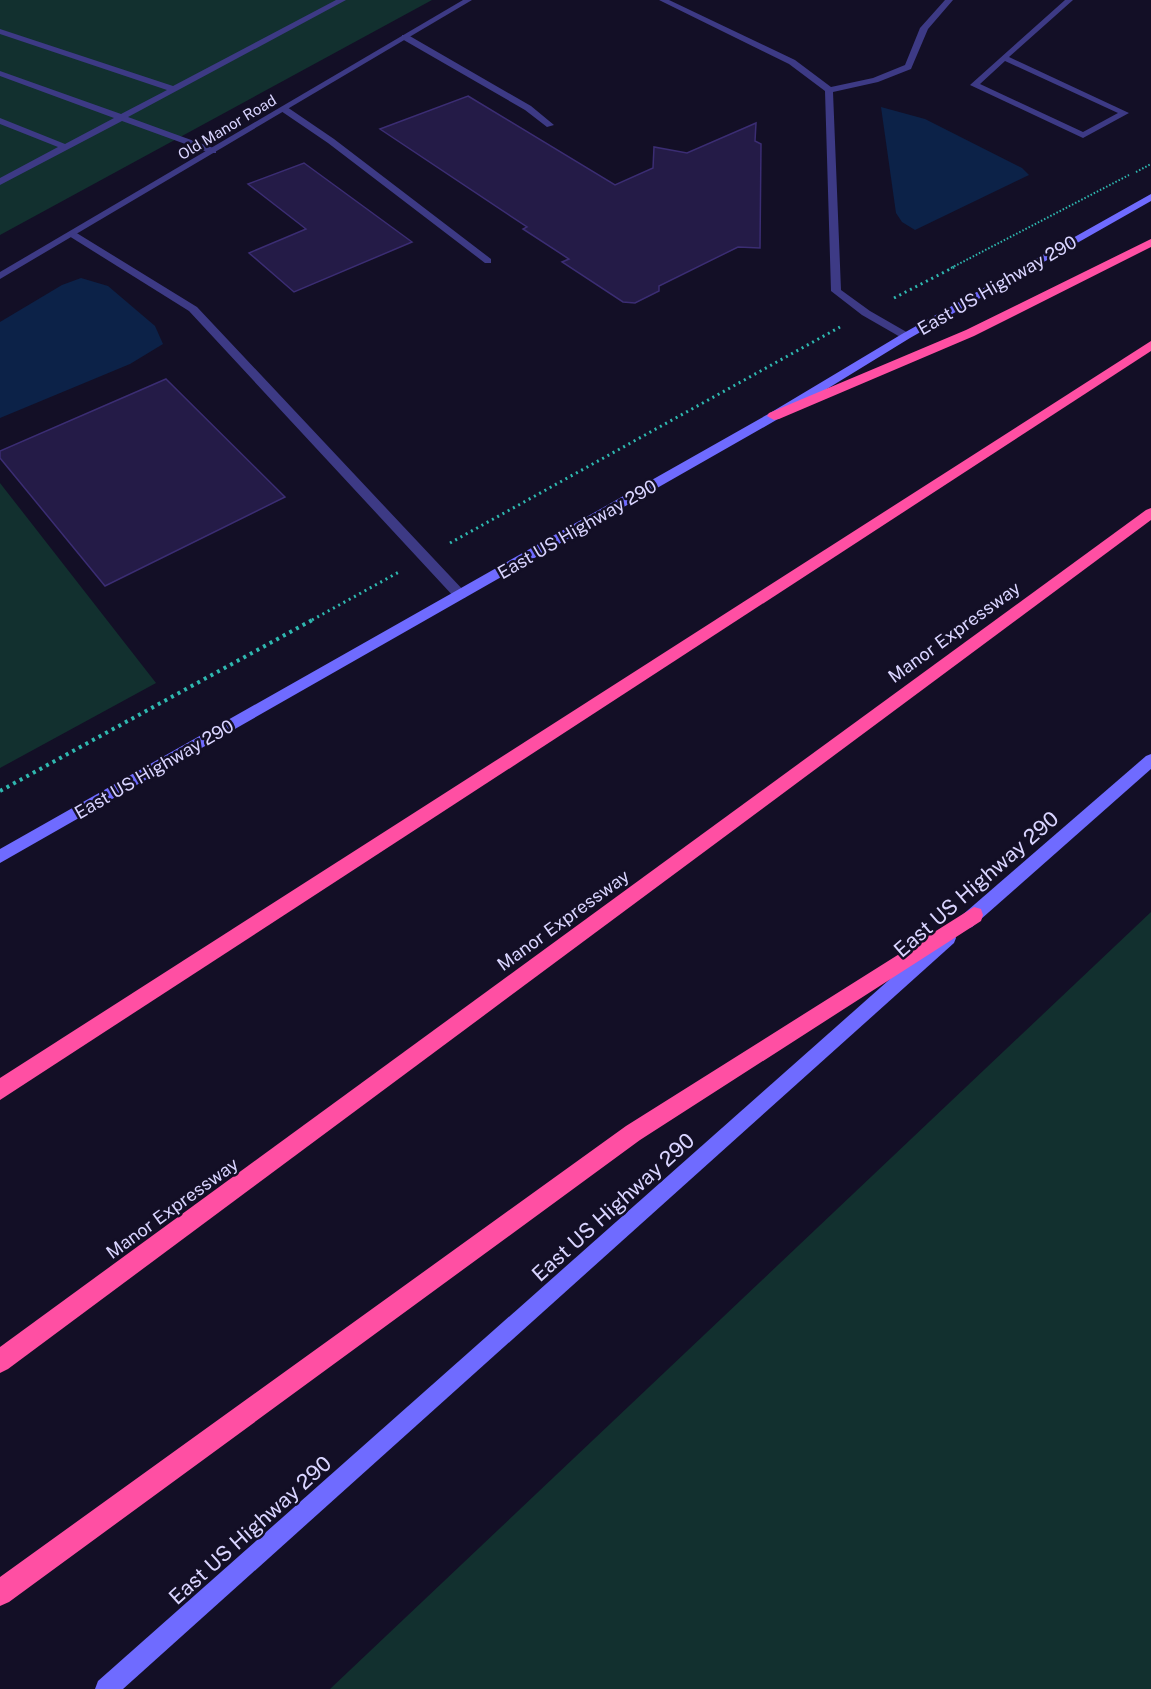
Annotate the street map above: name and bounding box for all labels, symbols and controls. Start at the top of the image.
street label: Old Manor Road [175,91,279,163]
street label: East US Highway 290 [914,231,1080,339]
street label: East US Highway 290 [494,475,660,583]
street label: Manor Expressway [884,577,1024,687]
street label: East US Highway 290 [71,715,237,823]
street label: East US Highway 290 [889,806,1063,962]
street label: Manor Expressway [493,865,633,975]
street label: East US Highway 290 [527,1127,699,1287]
street label: Manor Expressway [102,1153,242,1263]
street label: East US Highway 290 [164,1450,336,1610]

